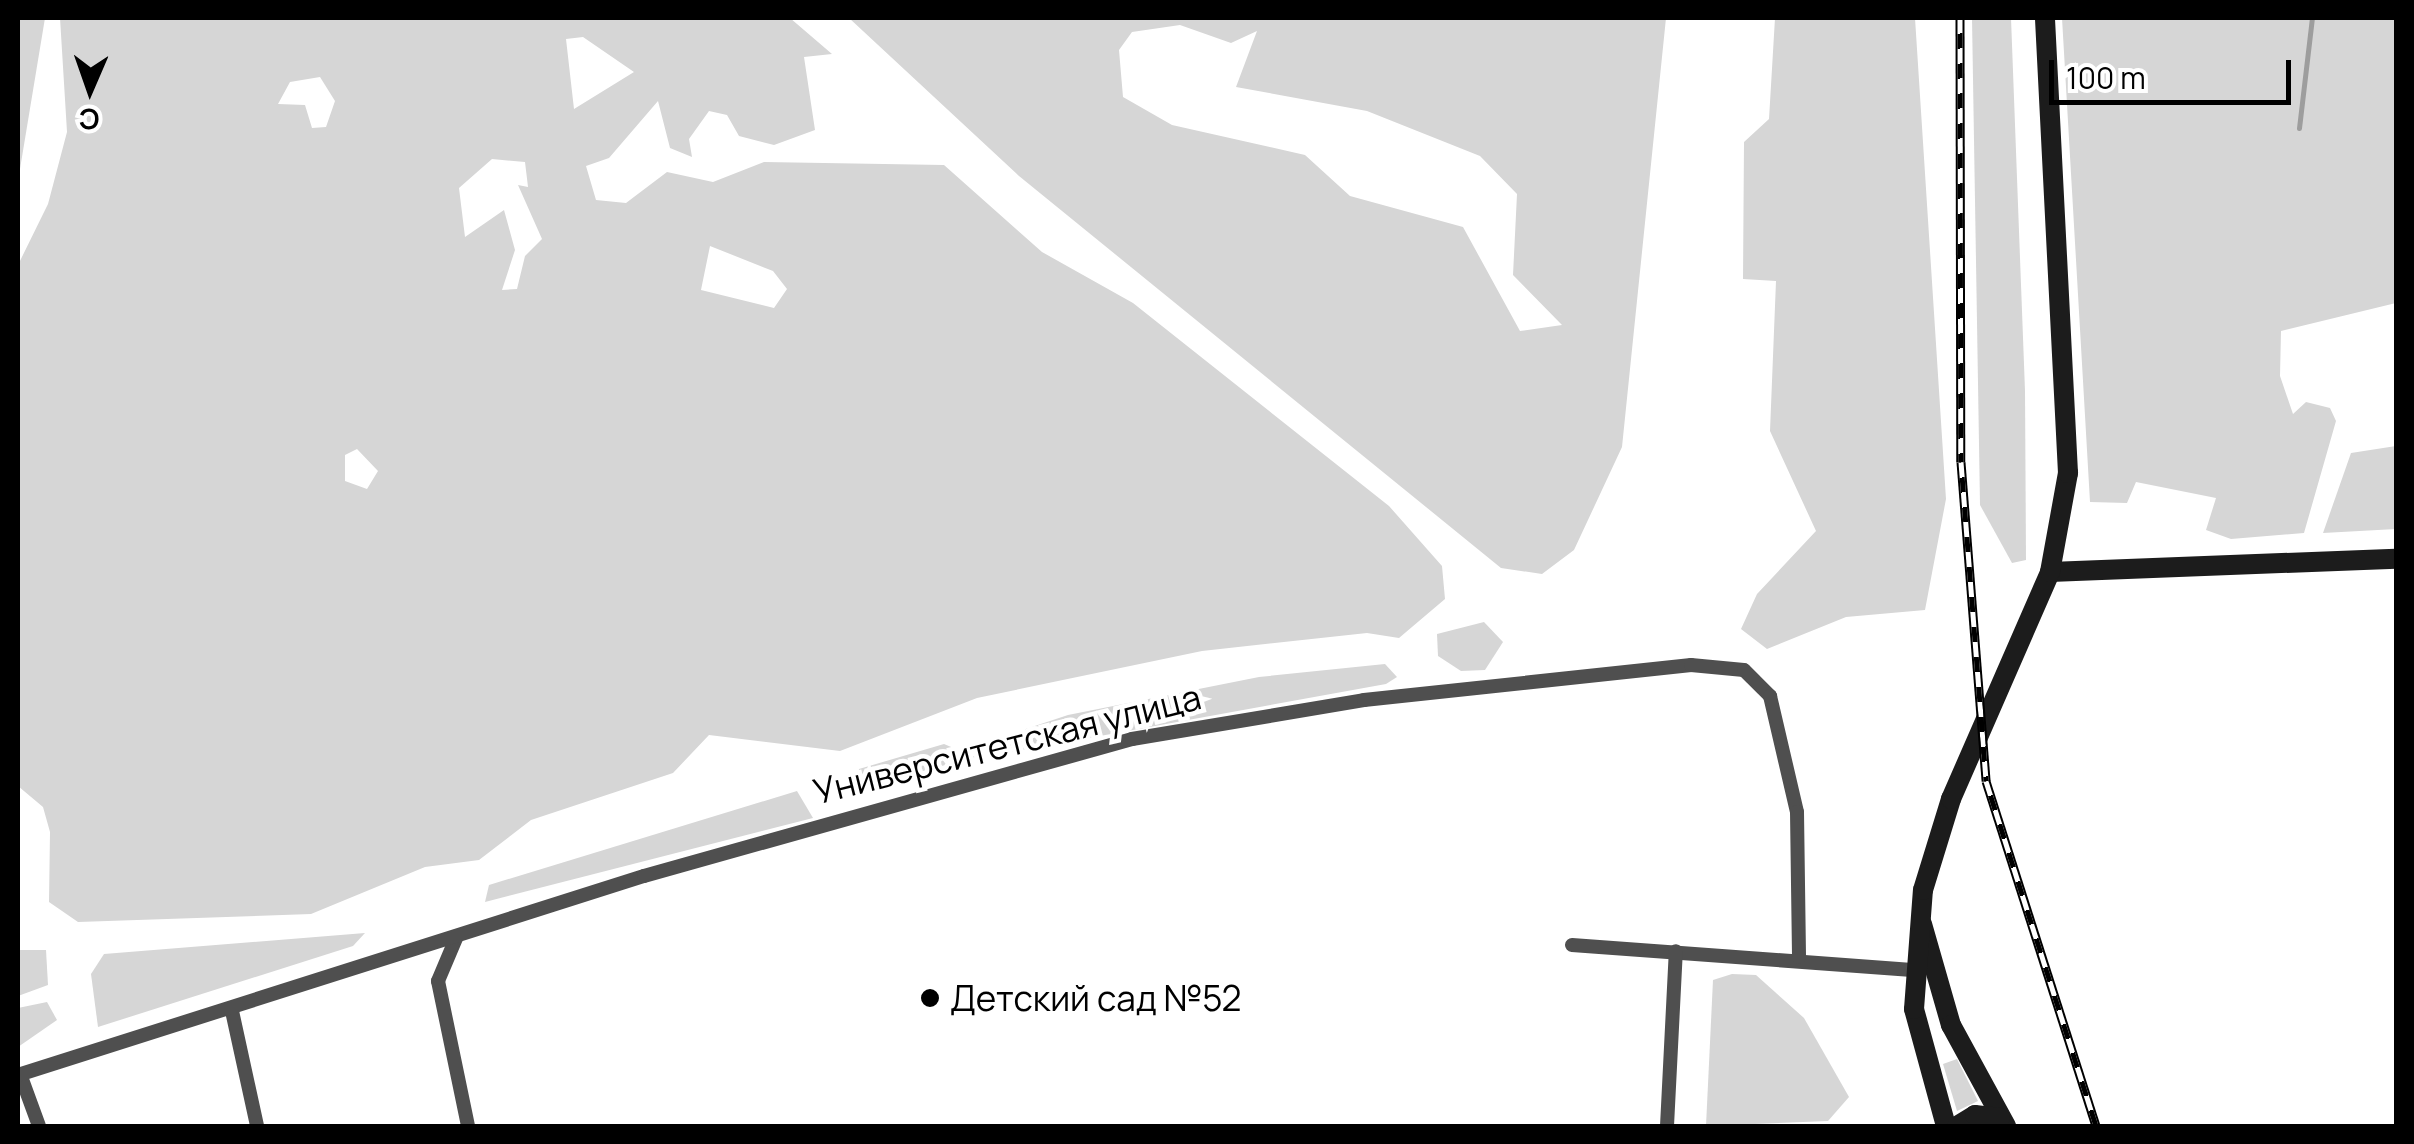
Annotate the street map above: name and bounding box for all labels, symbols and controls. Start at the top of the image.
north arrow [40,40,140,140]
scale bar [2054,40,2296,102]
text: 100 m [2066,57,2146,98]
text: С [78,101,100,139]
street label: Университетская улица [809,676,1205,812]
place label: Детский сад №52 [950,977,1242,1019]
marker: Детский сад №52 [919,987,941,1009]

